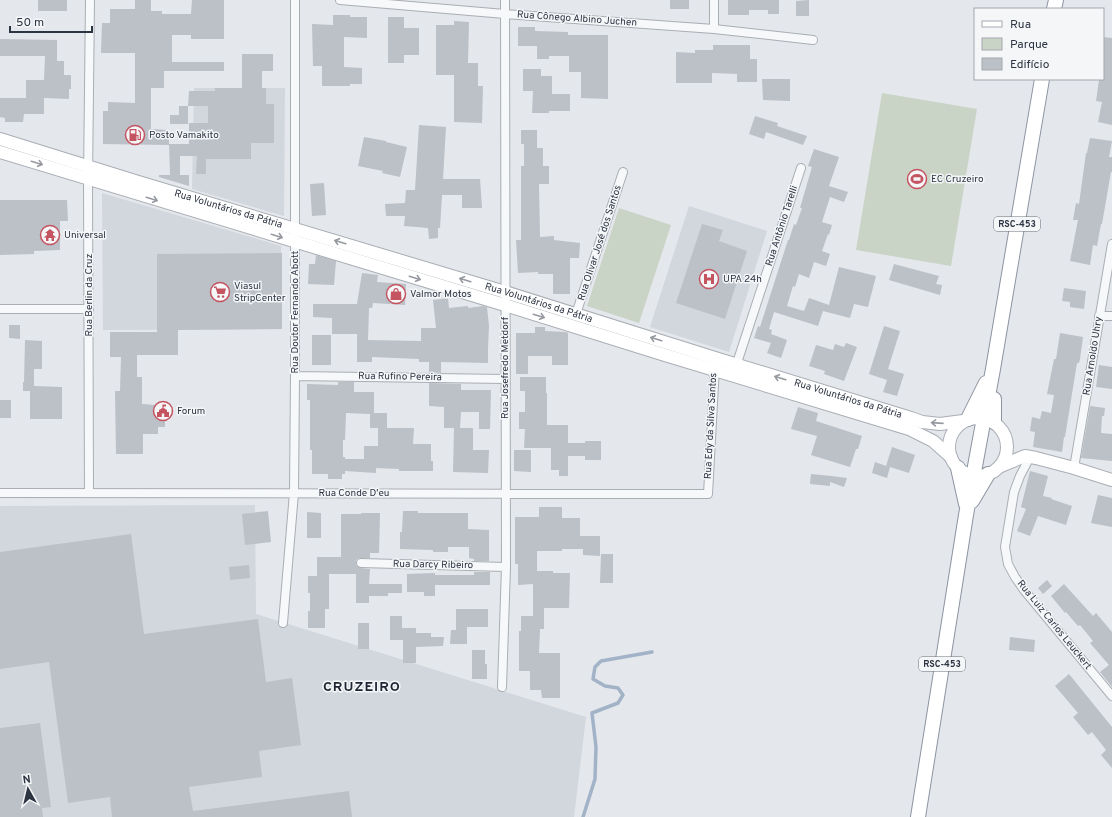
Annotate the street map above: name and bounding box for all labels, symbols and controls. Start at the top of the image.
scale bar [10,8,92,34]
street label: Rua Cônego Albino Juchen [516,8,638,30]
legend [974,8,1104,80]
text: 50 m [16,15,44,31]
text: Rua [1010,17,1031,33]
text: Parque [1010,37,1048,53]
text: Edifício [1010,57,1050,73]
fuel station icon: Posto Vamakito [124,124,146,146]
place label: Posto Vamakito [149,129,219,142]
one-way arrow [31,160,44,167]
sports icon: EC Cruzeiro [906,168,928,190]
place label: EC Cruzeiro [931,173,984,186]
street label: Rua Olivar José dos Santos [575,183,625,303]
street label: Rua Antônio Tarelli [763,184,801,268]
street label: Rua Voluntários da Pátria [173,187,284,231]
one-way arrow [146,196,159,203]
road number: RSC-453 [994,217,1040,231]
temple icon: Universal [39,224,61,246]
place label: Universal [64,229,106,242]
one-way arrow [270,233,283,240]
one-way arrow [334,238,347,245]
street label: Rua Doutor Fernando Abott [289,250,302,373]
street label: Rua Berlin da Cruz [83,253,96,337]
hospital icon: UPA 24h [698,268,720,290]
place label: UPA 24h [723,273,762,286]
one-way arrow [408,275,421,282]
one-way arrow [459,276,472,283]
place label: Viasul StripCenter [234,280,286,305]
street label: Rua Voluntários da Pátria [483,280,594,326]
supermarket icon: Viasul StripCenter [209,281,231,303]
shop icon: Valmor Motos [385,283,407,305]
place label: Valmor Motos [410,288,472,301]
one-way arrow [532,313,545,320]
street label: Rua Josefredo Metdorf [499,316,512,419]
street label: Rua Arnoldo Uhry [1080,316,1106,396]
one-way arrow [650,335,662,343]
street label: Rua Rufino Pereira [358,370,442,384]
street label: Rua Edy da Silva Santos [702,372,720,479]
one-way arrow [774,374,787,381]
street label: Rua Voluntários da Pátria [793,376,904,421]
public building icon: Forum [152,400,174,422]
place label: Forum [177,405,205,418]
one-way arrow [931,420,944,427]
street label: Rua Conde D'eu [319,487,389,500]
street label: Rua Darcy Ribeiro [393,558,474,572]
street label: Rua Luiz Carlos Leuckert [1014,578,1094,673]
road number: RSC-453 [919,657,965,671]
district label: CRUZEIRO [323,679,401,696]
north arrow [8,769,48,809]
text: N [22,773,32,788]

